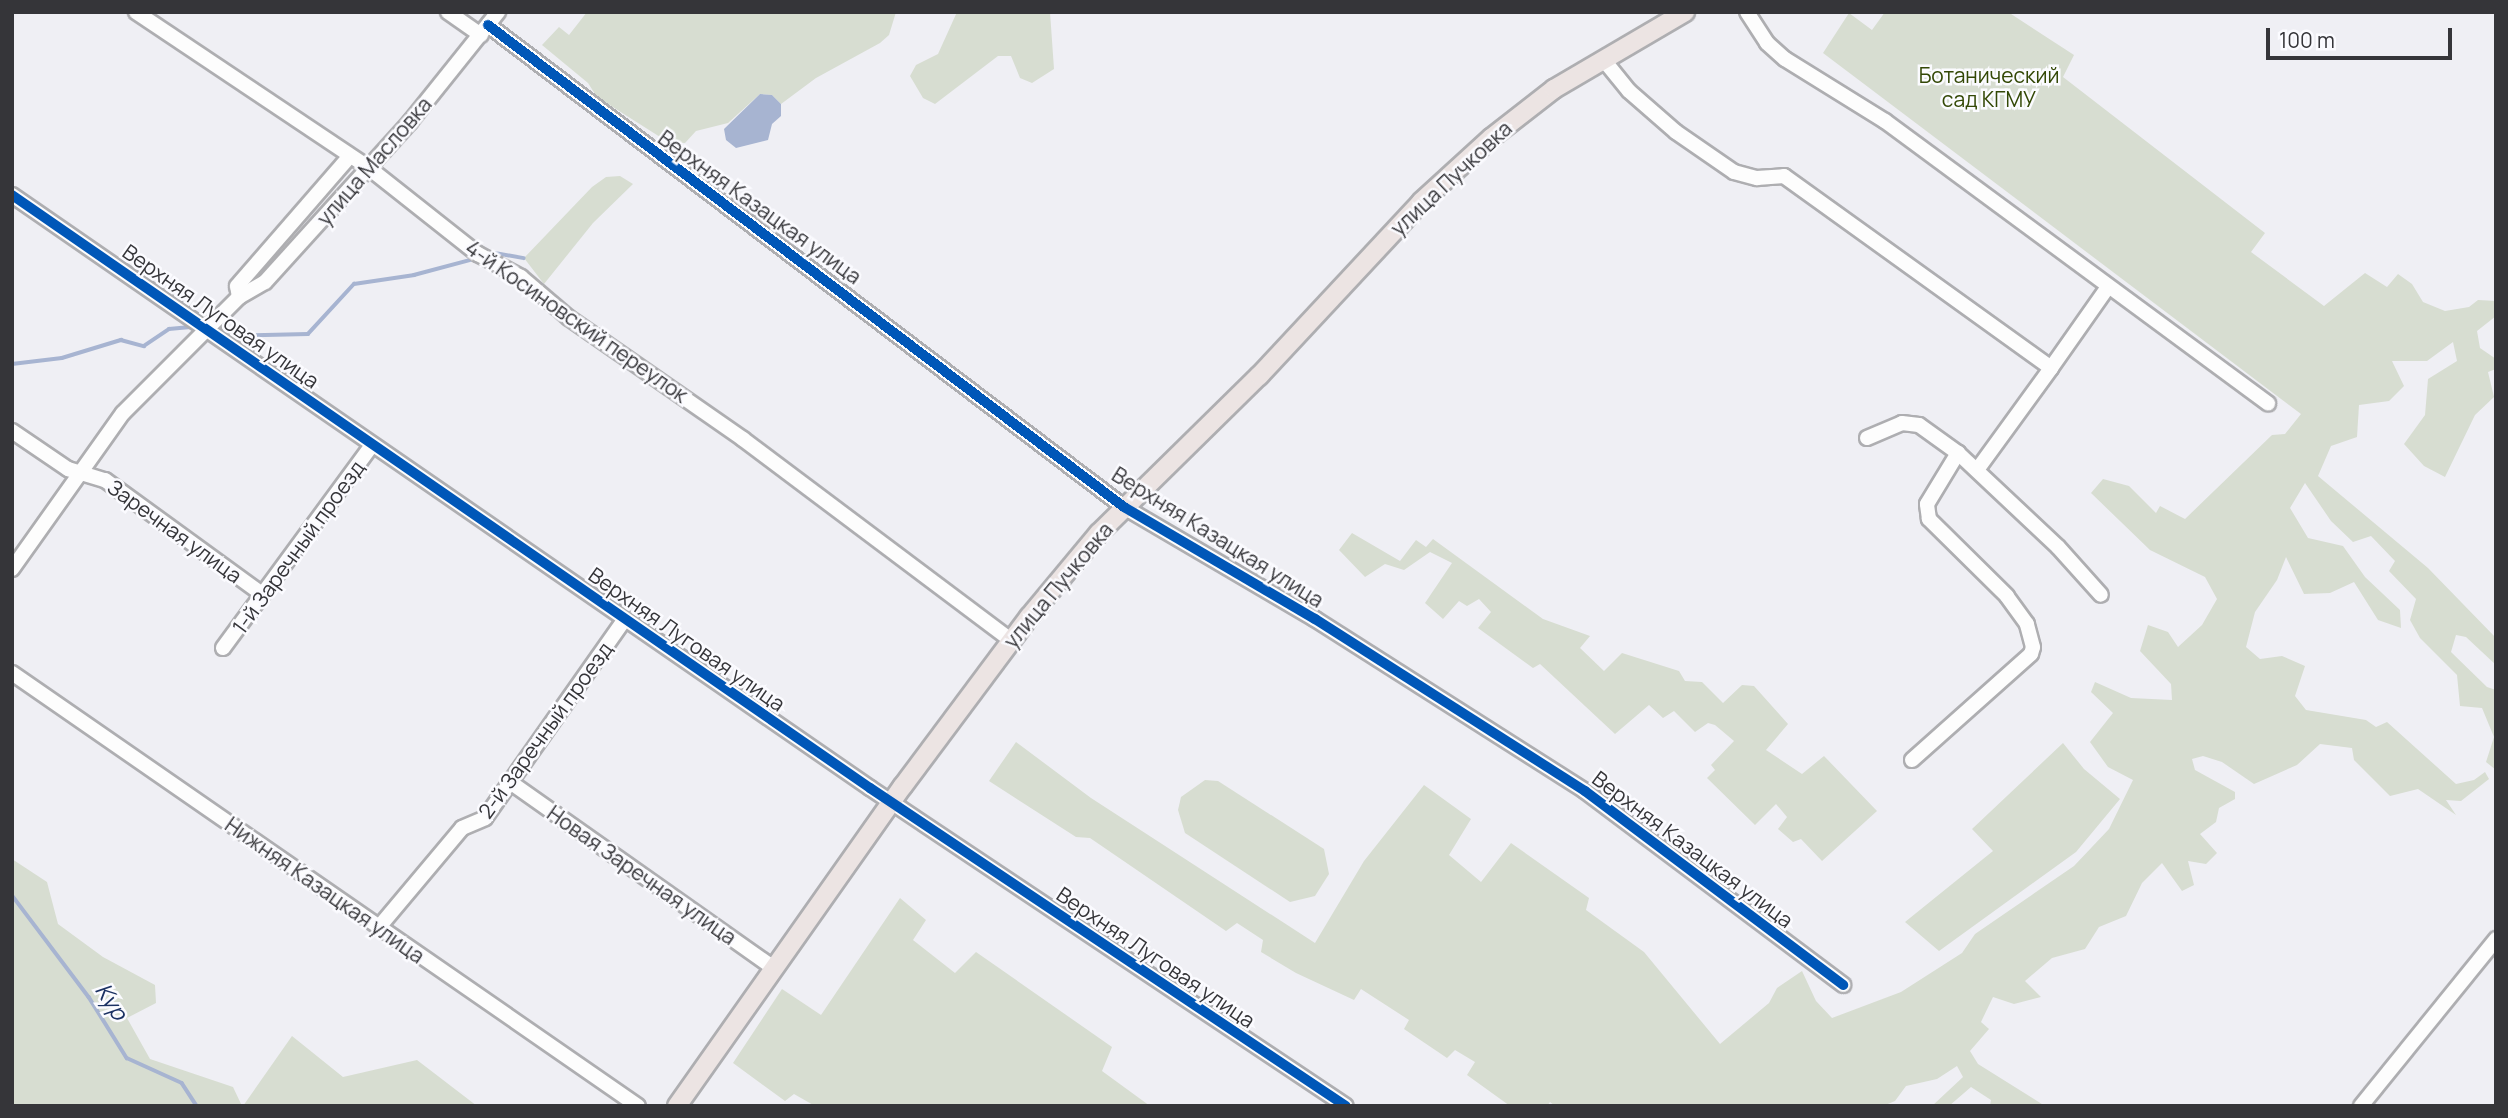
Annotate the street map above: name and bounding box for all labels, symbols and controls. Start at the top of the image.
scale bar [2270,14,2456,58]
text: 100 m [2279,26,2335,54]
park label: Ботанический сад КГМУ [1919,62,2059,112]
street label: улица Масловка [311,92,437,230]
street label: улица Пучковка [1385,115,1517,241]
street label: Верхняя Казацкая улица [654,125,866,289]
street label: 4-й Косиновский переулок [461,235,693,407]
street label: Верхняя Луговая улица [118,239,324,393]
street label: 1-й Заречный проезд [227,455,369,639]
street label: Верхняя Казацкая улица [1108,461,1328,613]
street label: Заречная улица [103,474,247,588]
street label: улица Пучковка [998,517,1118,653]
street label: Верхняя Луговая улица [584,562,790,716]
street label: 2-й Заречный проезд [473,637,617,823]
street label: Верхняя Казацкая улица [1588,765,1798,933]
street label: Новая Заречная улица [543,800,741,950]
street label: Нижняя Казацкая улица [221,812,429,968]
street label: Верхняя Луговая улица [1052,881,1260,1033]
water label: Кур [90,977,134,1025]

